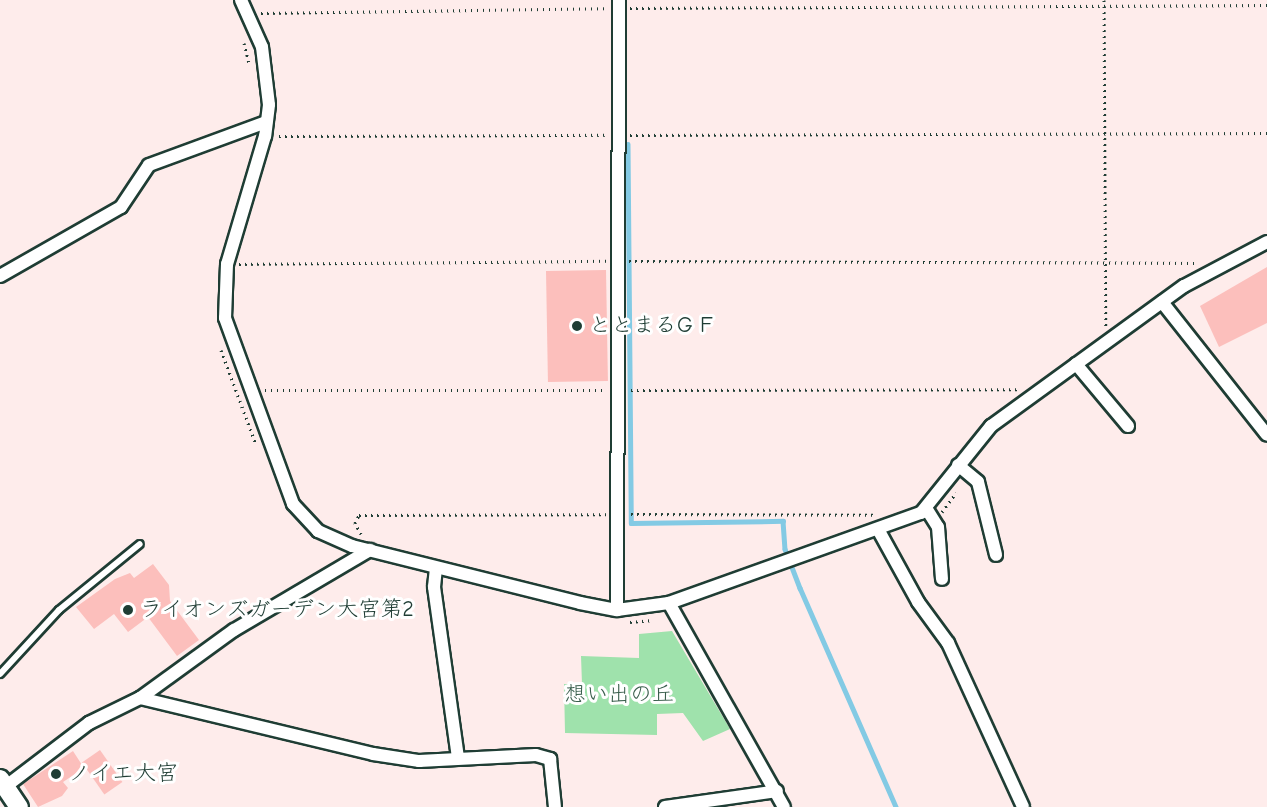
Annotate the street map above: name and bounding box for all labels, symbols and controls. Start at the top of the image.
place label: ととまるG F [589,313,713,339]
marker: ととまるG F [570,319,584,333]
place label: ライオンズガーデン大宮第2 [140,597,416,623]
marker: ライオンズガーデン大宮第2 [121,603,135,617]
park label: 想い出の丘 [564,682,674,708]
place label: ノイエ大宮 [68,761,178,787]
marker: ノイエ大宮 [49,767,63,781]

